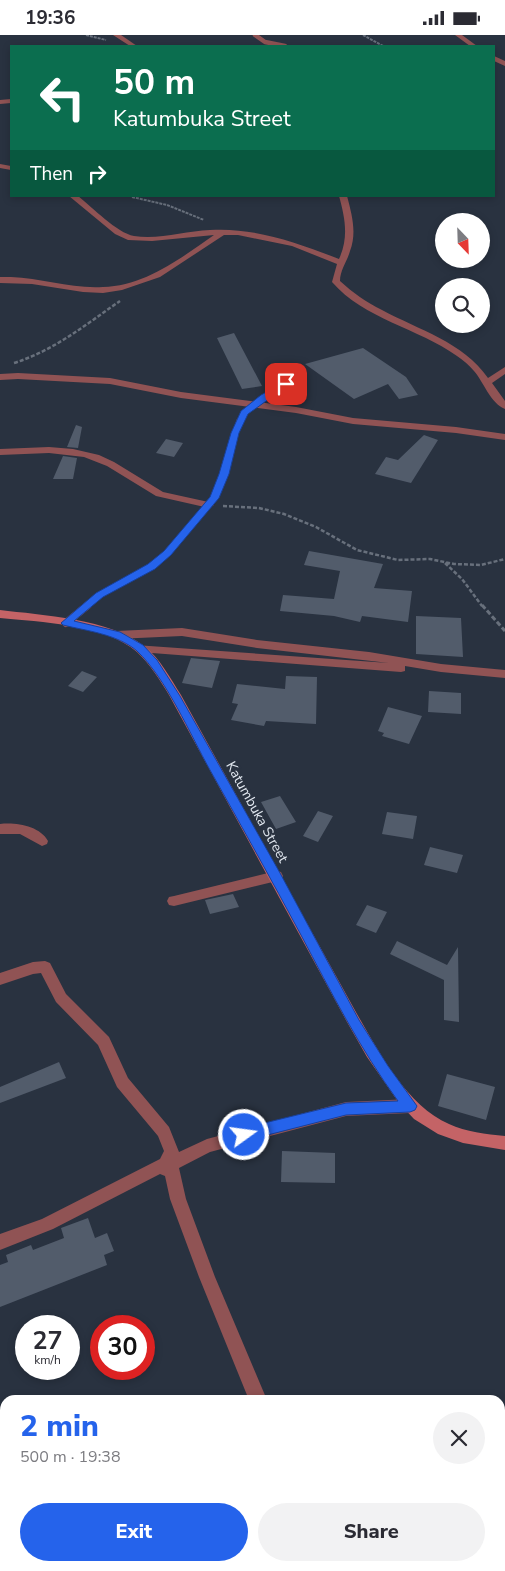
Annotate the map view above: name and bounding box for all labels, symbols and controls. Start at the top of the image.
text: 19:36 [25,5,75,31]
text: 50 m [113,59,195,106]
icon: left [30,65,95,130]
text: Katumbuka Street [113,104,291,134]
icon: right [83,160,111,188]
text: Then [30,161,73,187]
north arrow [435,213,490,267]
map controls [435,213,490,333]
button: search [435,278,490,333]
pin [265,363,307,405]
icon: arrive [272,370,300,398]
street label: Katumbuka Street [221,758,293,866]
position arrow [217,1108,269,1160]
speed limit sign: 30 [90,1315,155,1380]
text: 27 [32,1324,63,1358]
text: km/h [34,1352,61,1368]
text: 2 min [20,1406,99,1447]
button: close [433,1412,485,1464]
text: 500 m · 19:38 [20,1446,121,1468]
button: Exit [20,1503,248,1561]
button: Share [258,1503,485,1561]

